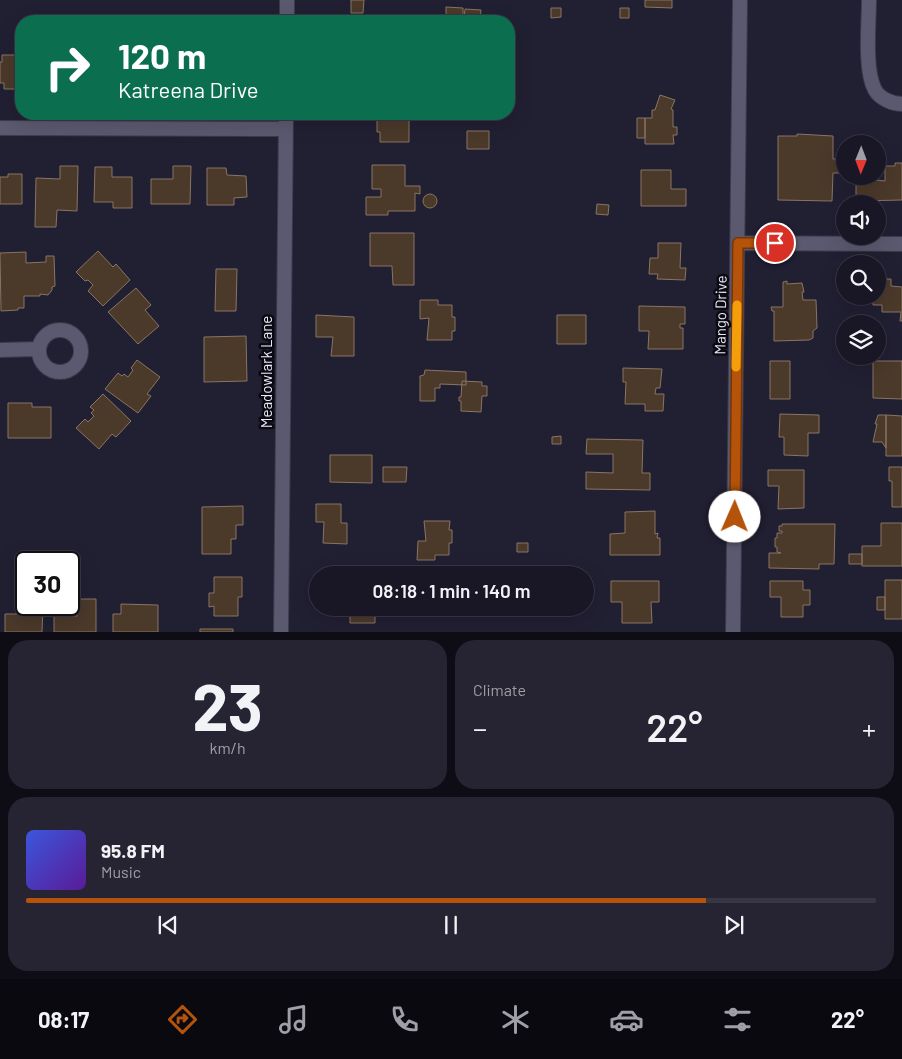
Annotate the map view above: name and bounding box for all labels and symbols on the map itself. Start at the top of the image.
north arrow [836,135,886,185]
pin [754,222,796,264]
street label: Mango Drive [710,275,730,355]
street label: Meadowlark Lane [257,316,275,428]
position arrow [708,490,760,542]
speed limit sign: 30 [15,551,80,616]

